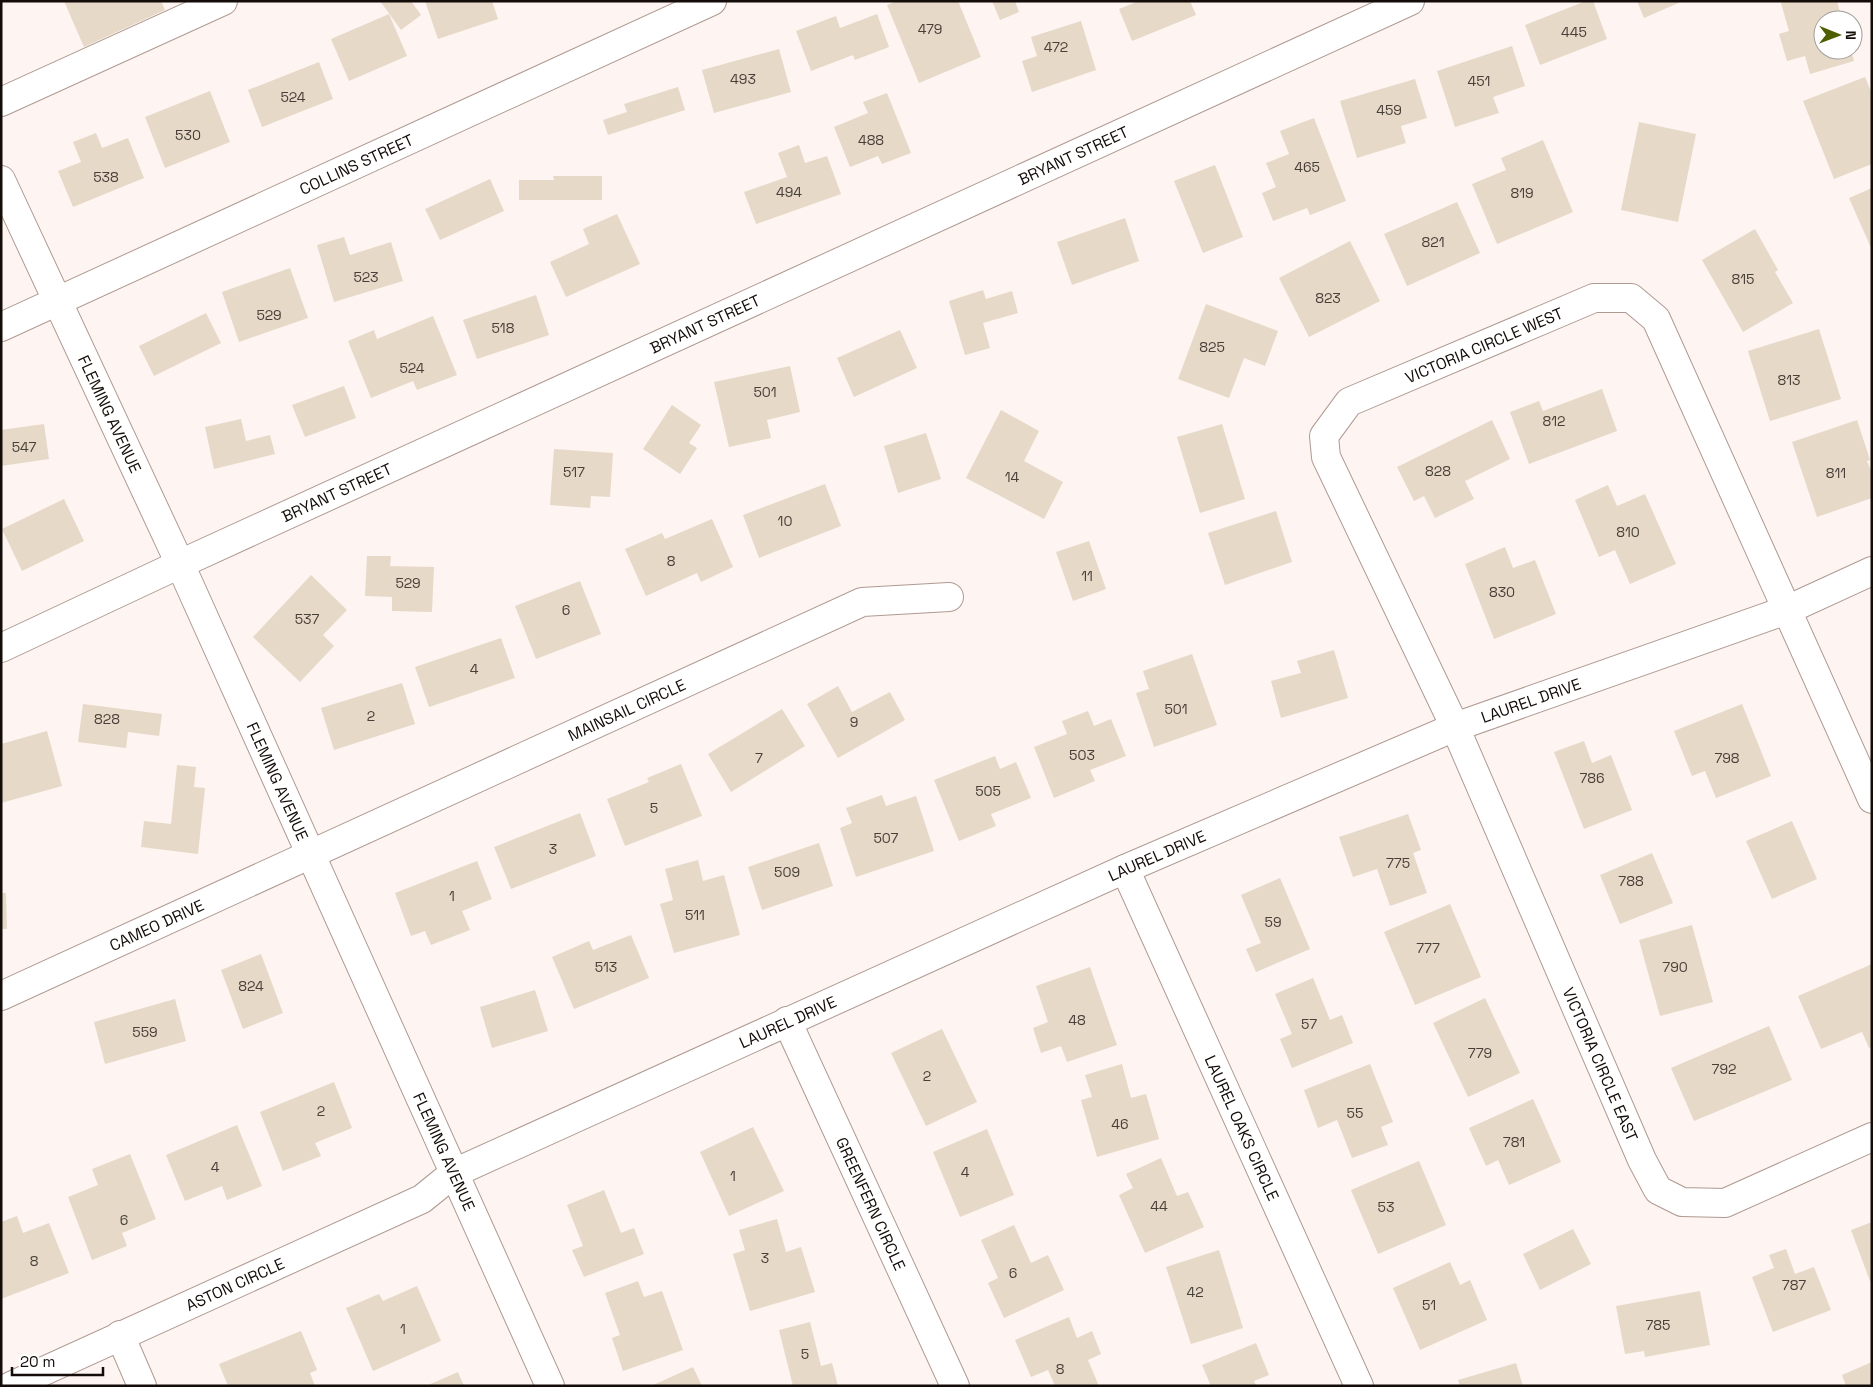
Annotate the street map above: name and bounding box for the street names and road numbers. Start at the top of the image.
street label: BRYANT STREET [1015,121,1132,190]
street label: COLLINS STREET [296,129,417,200]
street label: BRYANT STREET [647,290,764,359]
street label: VICTORIA CIRCLE WEST [1402,303,1566,388]
street label: FLEMING AVENUE [73,352,146,476]
street label: BRYANT STREET [278,458,395,527]
street label: MAINSAIL CIRCLE [565,674,689,746]
street label: LAUREL DRIVE [1478,674,1584,728]
street label: FLEMING AVENUE [242,719,313,844]
street label: LAUREL DRIVE [1105,826,1209,886]
street label: CAMEO DRIVE [106,895,207,956]
street label: VICTORIA CIRCLE EAST [1558,984,1643,1145]
street label: LAUREL DRIVE [736,991,840,1053]
street label: LAUREL OAKS CIRCLE [1200,1052,1284,1204]
street label: FLEMING AVENUE [408,1089,480,1214]
street label: GREENFERN CIRCLE [831,1134,910,1274]
street label: ASTON CIRCLE [182,1253,288,1316]

